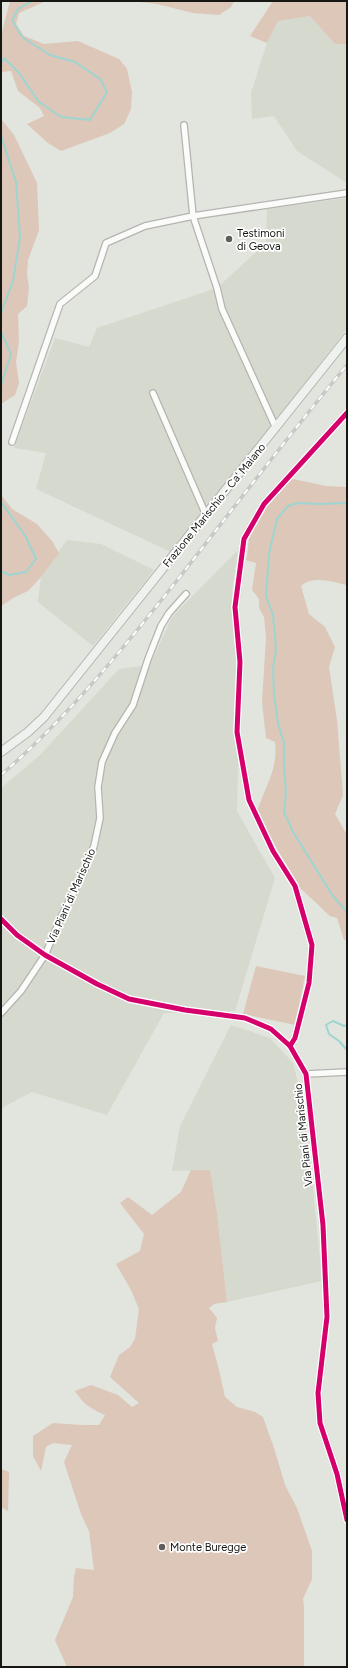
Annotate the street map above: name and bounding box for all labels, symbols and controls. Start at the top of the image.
place label: Testimoni di Geova [237,227,285,253]
marker: Testimoni di Geova [224,234,234,244]
street label: Frazione Marischio - Ca' Maiano [160,441,268,570]
street label: Via Piani di Marischio [44,846,98,946]
street label: Via Piani di Marischio [292,1083,315,1187]
place label: Monte Buregge [170,1541,246,1554]
marker: Monte Buregge [157,1542,167,1552]

